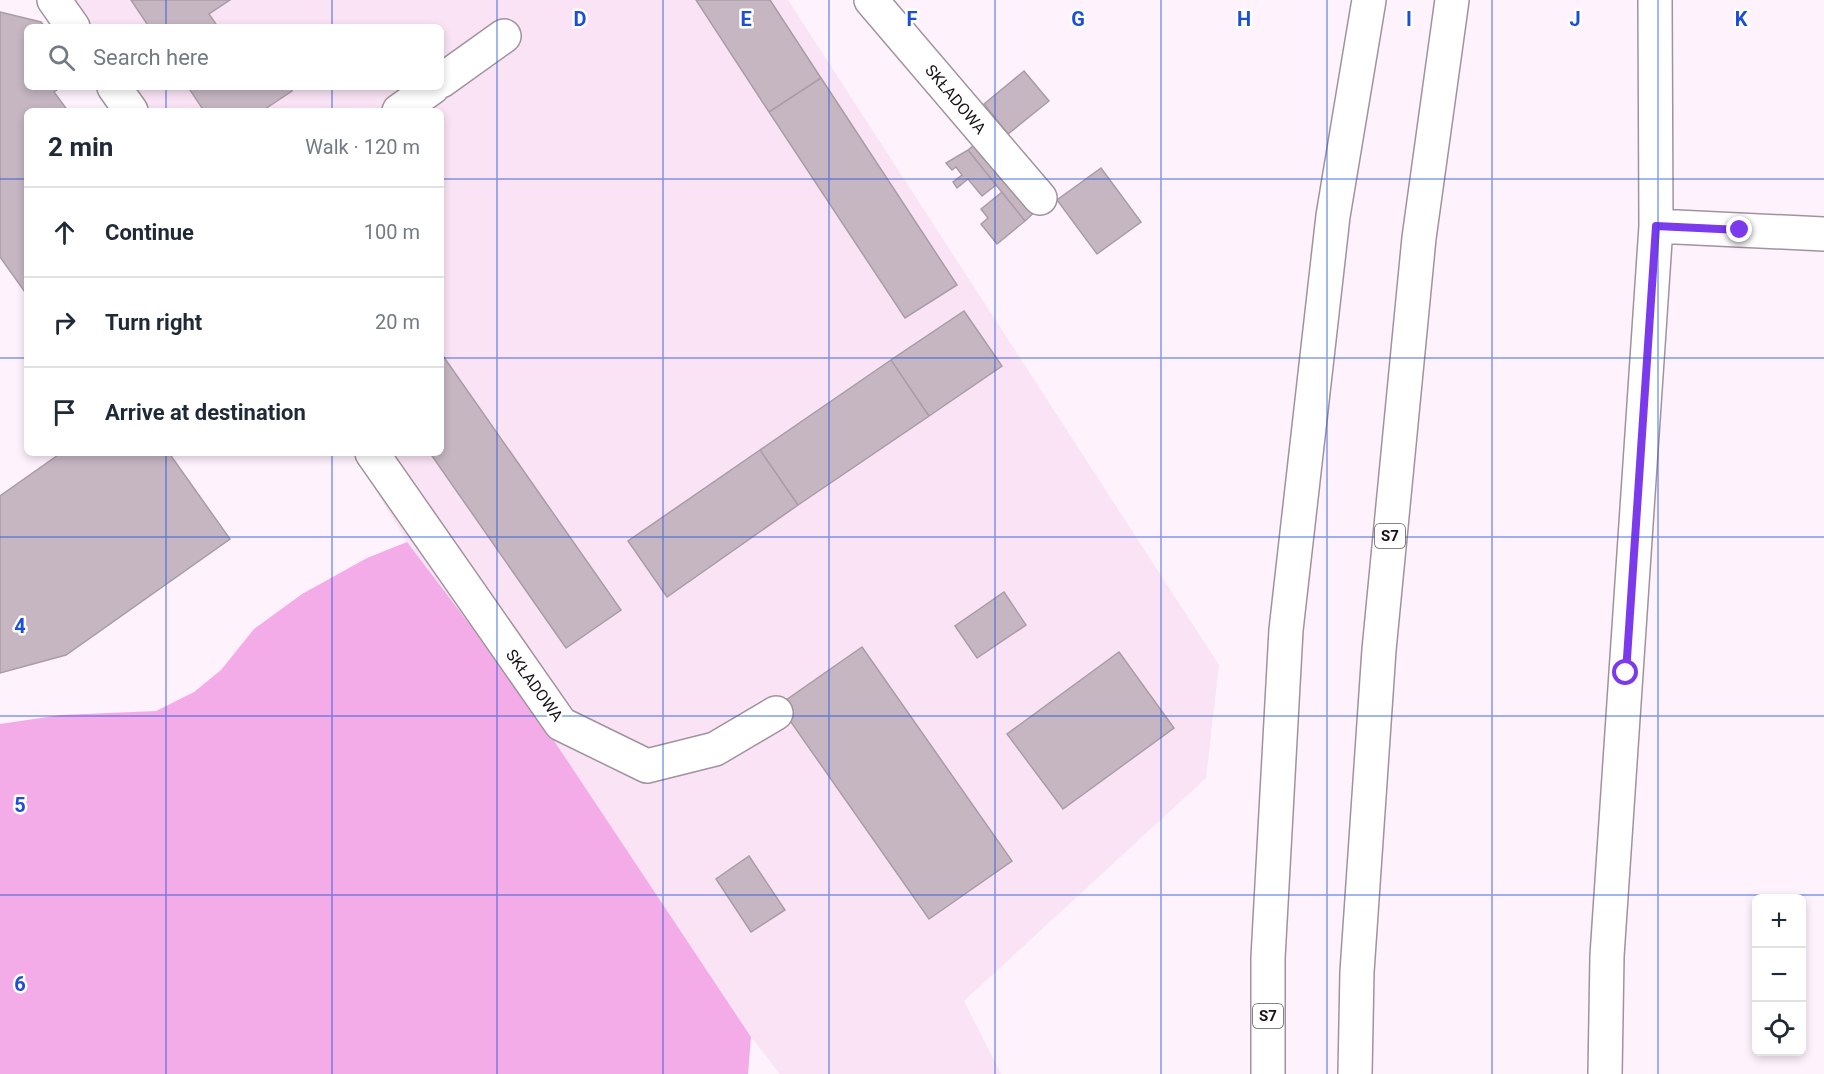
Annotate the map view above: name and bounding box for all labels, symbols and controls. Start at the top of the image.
text: D [574,7,587,31]
text: E [740,7,752,31]
text: F [907,7,918,31]
text: G [1071,7,1085,31]
text: H [1237,7,1251,31]
text: I [1406,7,1412,31]
text: J [1569,7,1581,31]
text: K [1735,7,1748,31]
search box [24,24,444,90]
icon: search [45,41,78,74]
text: Search here [93,45,209,70]
street label: SKŁADOWA [921,61,990,138]
text: 2 min [48,132,113,162]
text: Walk · 120 m [305,135,420,159]
icon: ahead [48,216,81,249]
route end [1726,216,1752,242]
text: Continue [105,220,194,245]
text: 100 m [364,220,420,244]
icon: right [48,306,81,339]
text: Turn right [105,310,202,335]
text: 20 m [375,310,420,334]
icon: arrive [48,396,81,429]
text: Arrive at destination [105,400,306,425]
road number: S7 [1375,524,1405,548]
text: 4 [14,614,26,638]
street label: SKŁADOWA [502,646,567,725]
route start [1612,659,1638,685]
text: 5 [14,793,26,817]
map controls [1752,894,1806,1056]
button: + [1752,894,1806,948]
button: − [1752,948,1806,1002]
text: 6 [14,972,26,996]
button: locate [1752,1002,1806,1056]
road number: S7 [1253,1004,1283,1028]

